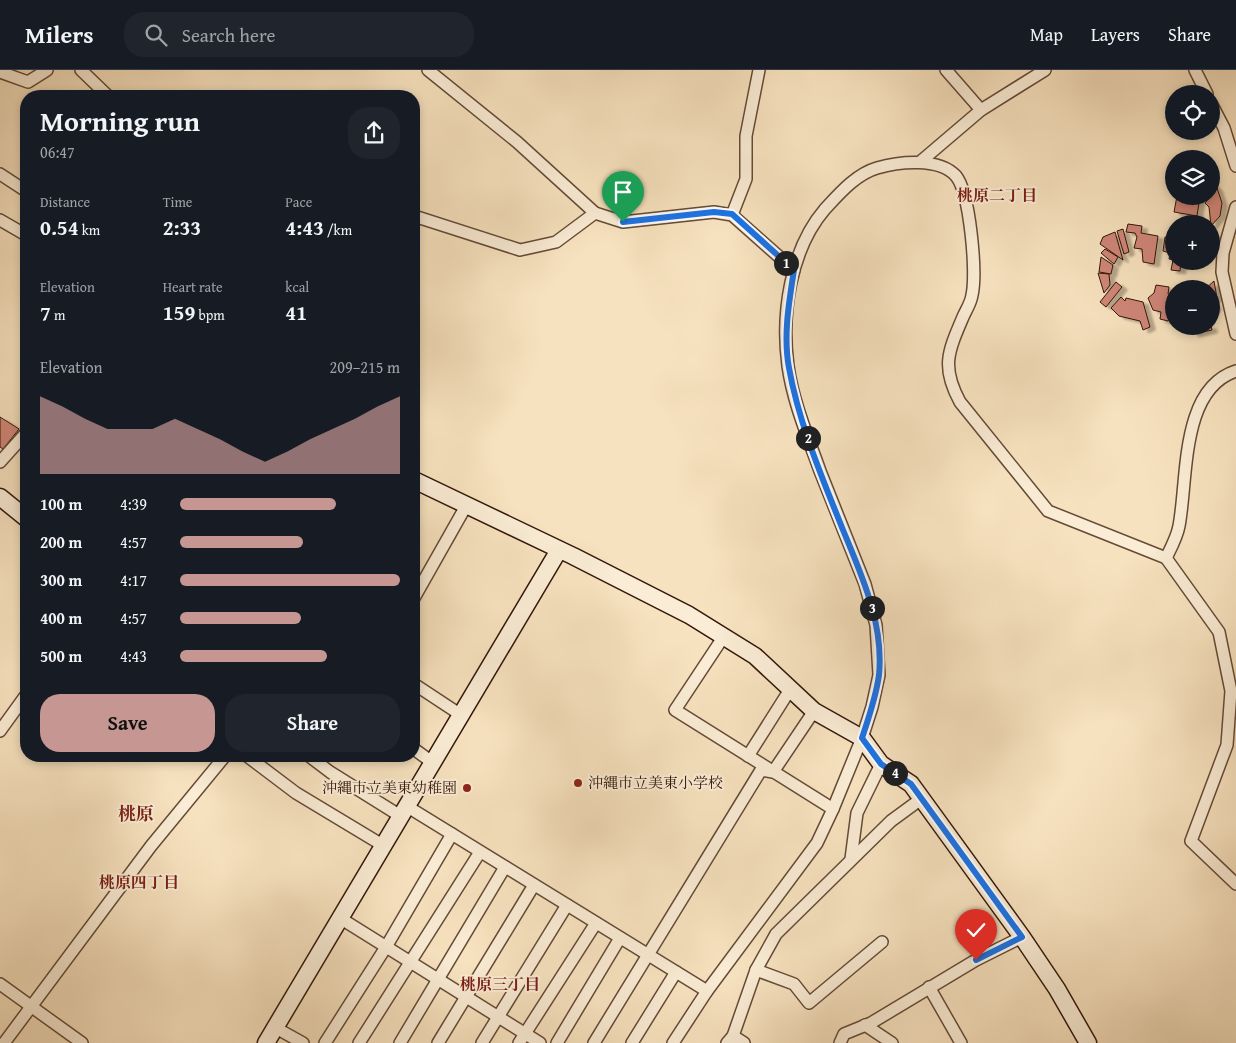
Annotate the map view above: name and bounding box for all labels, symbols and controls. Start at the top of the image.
search box [124,12,474,57]
text: Milers [25,17,94,52]
icon: search [142,21,170,49]
text: Search here [182,21,275,49]
text: Map [1030,21,1063,48]
text: Layers [1091,21,1140,48]
text: Share [1168,21,1211,48]
map controls [1165,85,1220,335]
button: locate [1165,85,1220,140]
text: Morning run [40,100,200,141]
button: share [348,107,400,159]
text: 06:47 [40,140,75,164]
button: layers [1165,150,1220,205]
pin [602,171,644,222]
icon: arrive [609,178,637,206]
district label: 桃原二丁目 [957,183,1037,207]
text: Distance [40,192,90,212]
text: Time [163,192,192,212]
text: Pace [285,192,312,212]
text: 0.54 [40,212,79,243]
text: 2:33 [163,212,201,243]
text: 4:43 [285,212,324,243]
button: + [1165,215,1220,270]
text: km [79,220,100,240]
text: /km [324,220,352,240]
pin: 1 [774,250,798,276]
text: 1 [783,253,790,273]
text: Elevation [40,277,95,297]
text: Heart rate [163,277,223,297]
text: kcal [285,277,309,297]
button: − [1165,280,1220,335]
text: 7 [40,297,51,328]
text: 159 [163,297,195,328]
text: 41 [285,297,307,328]
text: m [51,305,65,325]
text: bpm [195,305,225,325]
text: Elevation [40,355,103,379]
text: 209–215 m [330,355,400,379]
pin: 2 [796,426,820,450]
text: 2 [805,428,812,448]
text: 100 m [40,492,82,516]
text: 4:39 [120,492,147,516]
text: 200 m [40,530,82,554]
text: 4:57 [120,530,147,554]
text: 300 m [40,568,82,592]
text: 4:17 [120,568,147,592]
pin: 3 [860,596,884,620]
text: 3 [869,598,876,618]
text: 400 m [40,606,82,630]
text: 4:57 [120,606,147,630]
text: 500 m [40,644,82,668]
text: 4:43 [120,644,147,668]
button: Save [40,694,215,752]
button: Share [225,694,400,752]
pin: 4 [882,760,908,786]
text: 4 [892,763,899,783]
place label: 沖縄市立美東小学校 [588,772,723,793]
place label: 沖縄市立美東幼稚園 [322,777,457,798]
marker: 沖縄市立美東小学校 [572,777,584,789]
marker: 沖縄市立美東幼稚園 [461,782,473,794]
district label: 桃原 [118,800,154,827]
district label: 桃原四丁目 [99,870,179,894]
pin [955,909,997,960]
icon: check [962,916,990,944]
district label: 桃原三丁目 [460,972,540,996]

